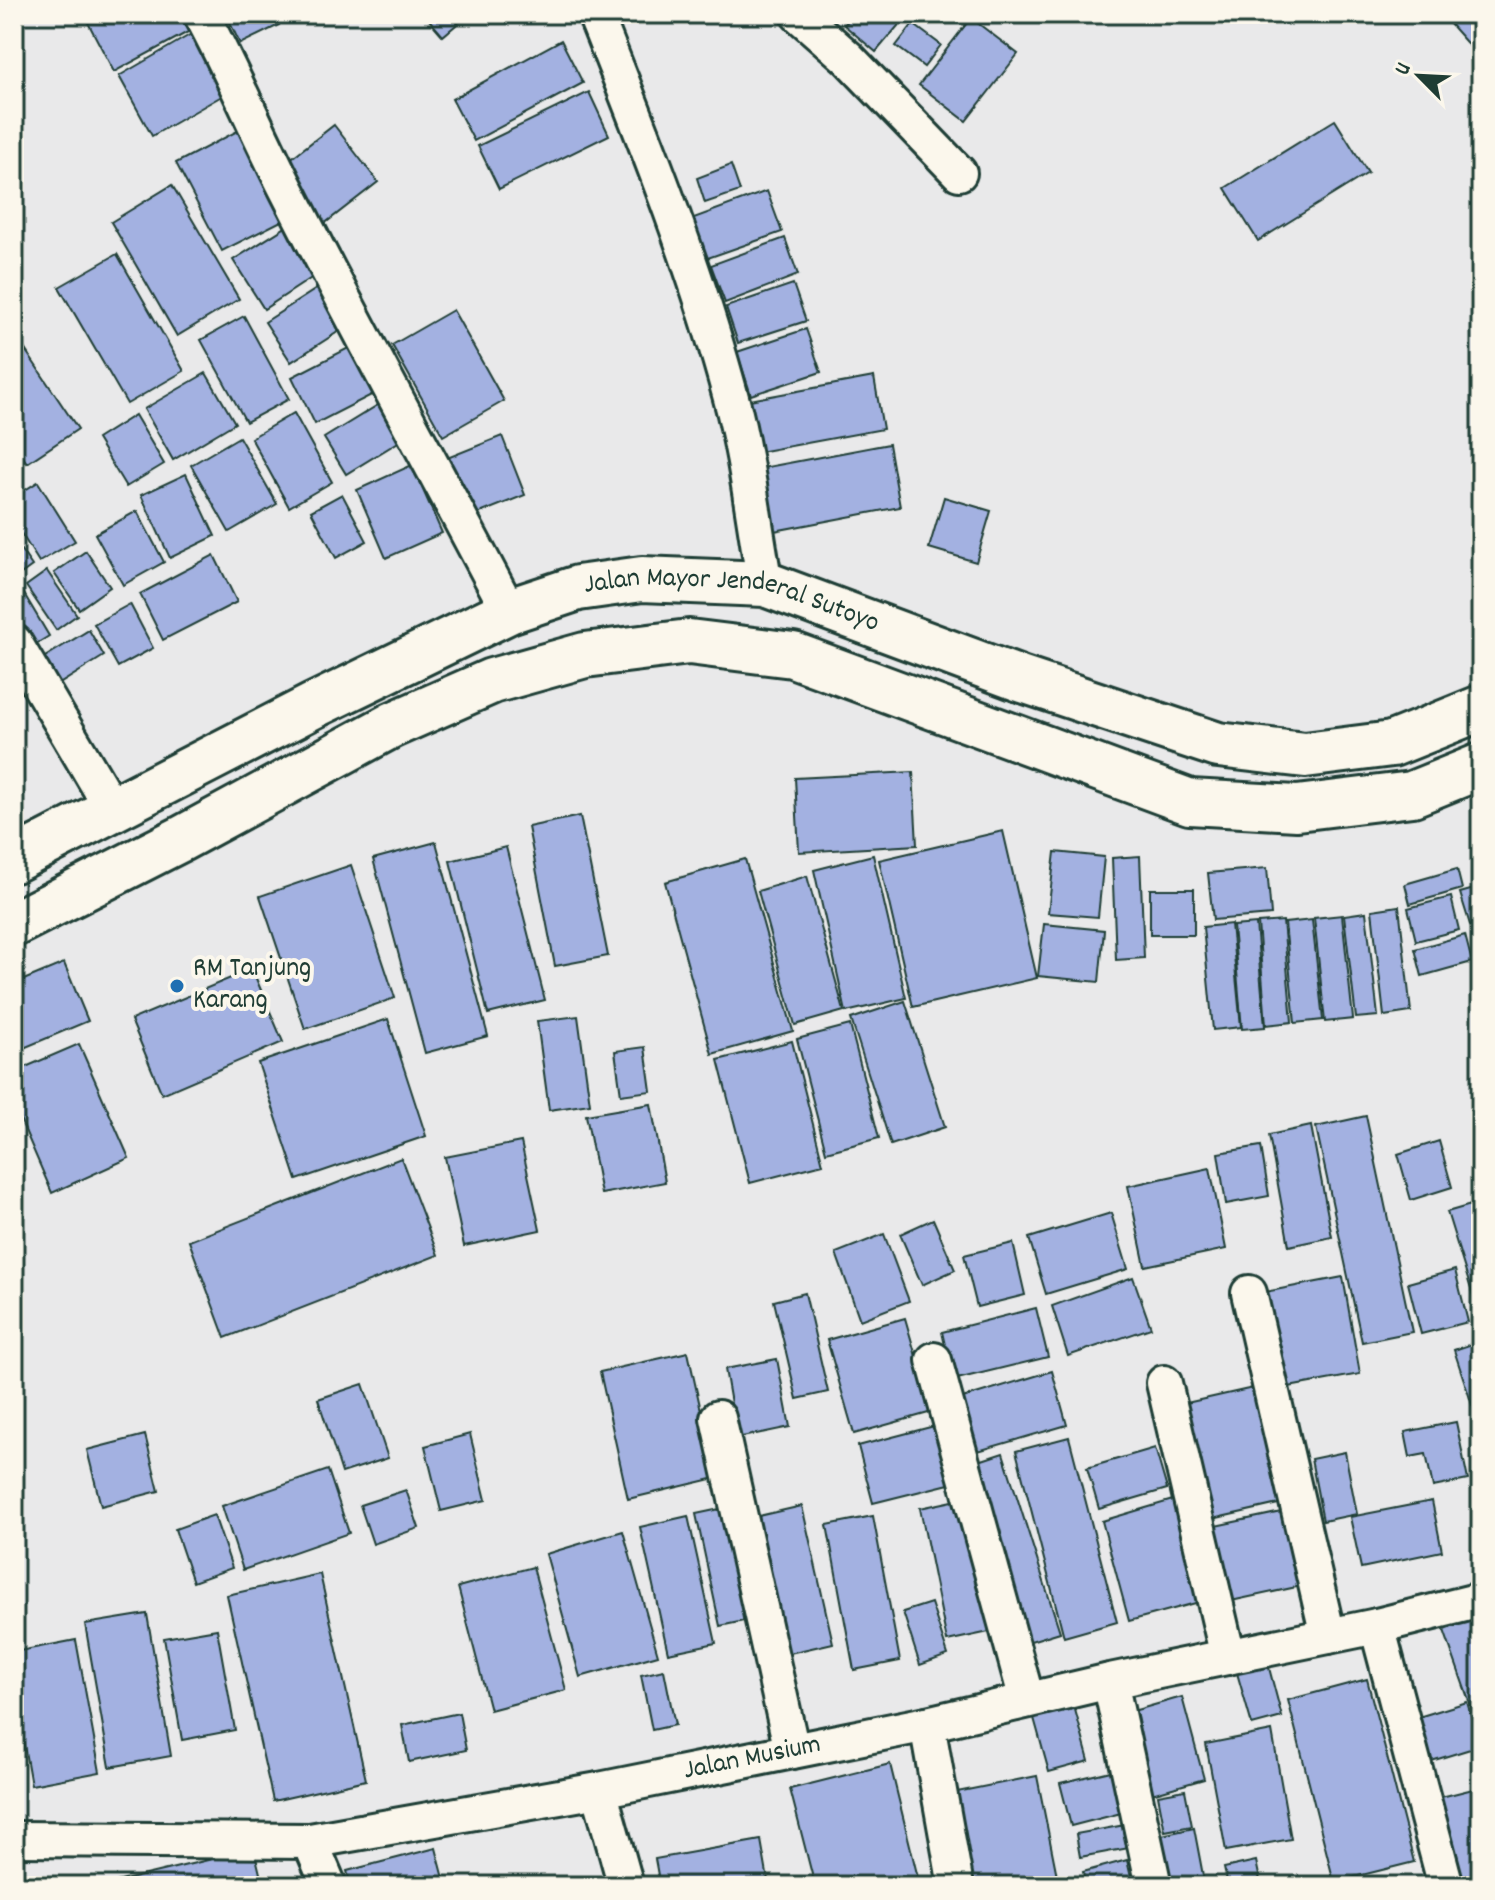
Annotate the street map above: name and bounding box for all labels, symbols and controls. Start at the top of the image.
north arrow [1379,36,1459,116]
text: U [1388,58,1420,80]
street label: Jalan Mayor Jenderal Sutoyo [582,559,884,645]
place label: RM Tanjung Karang [193,950,311,1022]
marker: RM Tanjung Karang [168,977,186,995]
street label: Jalan Musium [680,1726,825,1792]

